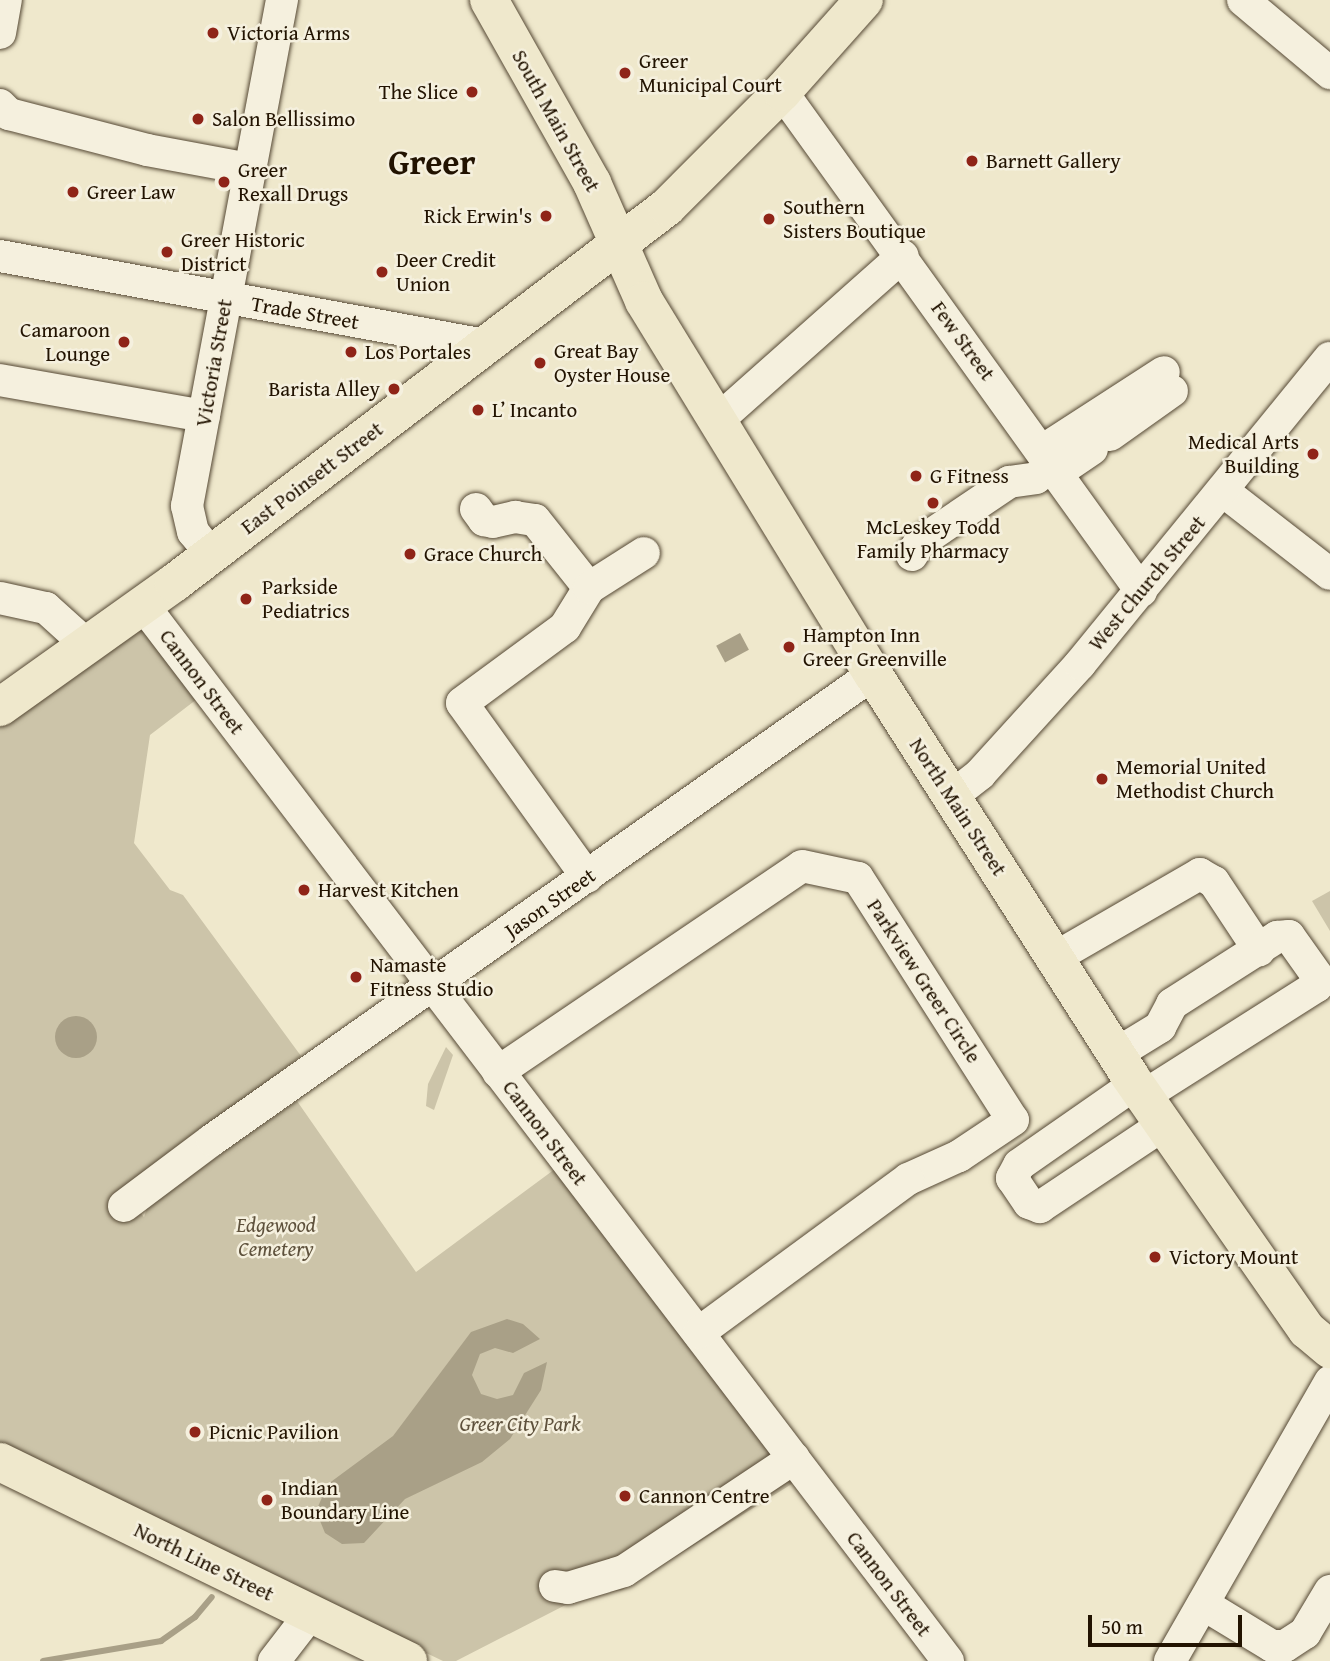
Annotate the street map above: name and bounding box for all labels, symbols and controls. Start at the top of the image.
place label: Victoria Arms [227,20,350,46]
marker: Victoria Arms [205,25,221,41]
street label: South Main Street [507,45,605,197]
place label: Greer Municipal Court [639,48,782,98]
marker: Greer Municipal Court [617,65,633,81]
place label: The Slice [379,79,458,105]
marker: The Slice [464,84,480,100]
place label: Salon Bellissimo [212,106,355,132]
marker: Salon Bellissimo [190,111,206,127]
district label: Greer [388,141,476,183]
place label: Barnett Gallery [986,148,1121,174]
marker: Barnett Gallery [964,153,980,169]
place label: Greer Rexall Drugs [238,157,348,207]
marker: Greer Rexall Drugs [216,174,232,190]
place label: Greer Law [87,179,175,205]
marker: Greer Law [65,184,81,200]
place label: Southern Sisters Boutique [783,194,926,244]
place label: Rick Erwin's [424,203,532,229]
marker: Rick Erwin's [538,208,554,224]
marker: Southern Sisters Boutique [761,211,777,227]
place label: Greer Historic District [181,227,305,277]
marker: Greer Historic District [159,244,175,260]
place label: Deer Credit Union [396,247,496,297]
marker: Deer Credit Union [374,264,390,280]
street label: Trade Street [249,291,361,335]
street label: Few Street [926,296,1000,386]
street label: Victoria Street [190,297,238,429]
place label: Camaroon Lounge [20,317,110,367]
marker: Camaroon Lounge [116,334,132,350]
place label: Great Bay Oyster House [554,338,670,388]
place label: Los Portales [365,339,471,365]
marker: Los Portales [343,344,359,360]
marker: Great Bay Oyster House [532,355,548,371]
place label: Barista Alley [268,376,380,402]
marker: Barista Alley [386,381,402,397]
place label: L’ Incanto [492,397,577,423]
marker: L’ Incanto [470,402,486,418]
street label: East Poinsett Street [236,416,388,540]
place label: Medical Arts Building [1188,429,1299,479]
marker: Medical Arts Building [1305,446,1321,462]
place label: G Fitness [930,463,1009,489]
marker: G Fitness [908,468,924,484]
marker: McLeskey Todd Family Pharmacy [925,495,941,511]
street label: West Church Street [1083,510,1211,656]
place label: McLeskey Todd Family Pharmacy [857,514,1009,564]
place label: Grace Church [424,541,542,567]
marker: Grace Church [402,546,418,562]
place label: Parkside Pediatrics [262,574,350,624]
marker: Parkside Pediatrics [236,589,256,609]
place label: Hampton Inn Greer Greenville [803,622,947,672]
street label: Cannon Street [154,624,250,740]
marker: Hampton Inn Greer Greenville [781,639,797,655]
street label: North Main Street [904,733,1012,881]
place label: Memorial United Methodist Church [1116,754,1274,804]
marker: Memorial United Methodist Church [1094,771,1110,787]
street label: Jason Street [500,863,600,943]
place label: Harvest Kitchen [318,877,459,903]
marker: Harvest Kitchen [296,882,312,898]
street label: Parkview Greer Circle [862,894,986,1068]
place label: Namaste Fitness Studio [370,952,493,1002]
marker: Namaste Fitness Studio [348,969,364,985]
street label: Cannon Street [497,1075,593,1191]
park label: Edgewood Cemetery [236,1212,316,1262]
place label: Victory Mount [1169,1244,1298,1270]
marker: Victory Mount [1147,1249,1163,1265]
park label: Greer City Park [459,1411,581,1437]
place label: Picnic Pavilion [209,1419,339,1445]
marker: Picnic Pavilion [187,1424,203,1440]
place label: Indian Boundary Line [281,1475,409,1525]
place label: Cannon Centre [639,1483,770,1509]
marker: Cannon Centre [617,1488,633,1504]
marker: Indian Boundary Line [259,1492,275,1508]
street label: North Line Street [130,1517,278,1607]
street label: Cannon Street [841,1526,937,1642]
scale bar [1092,1602,1246,1646]
text: 50 m [1101,1611,1143,1642]

